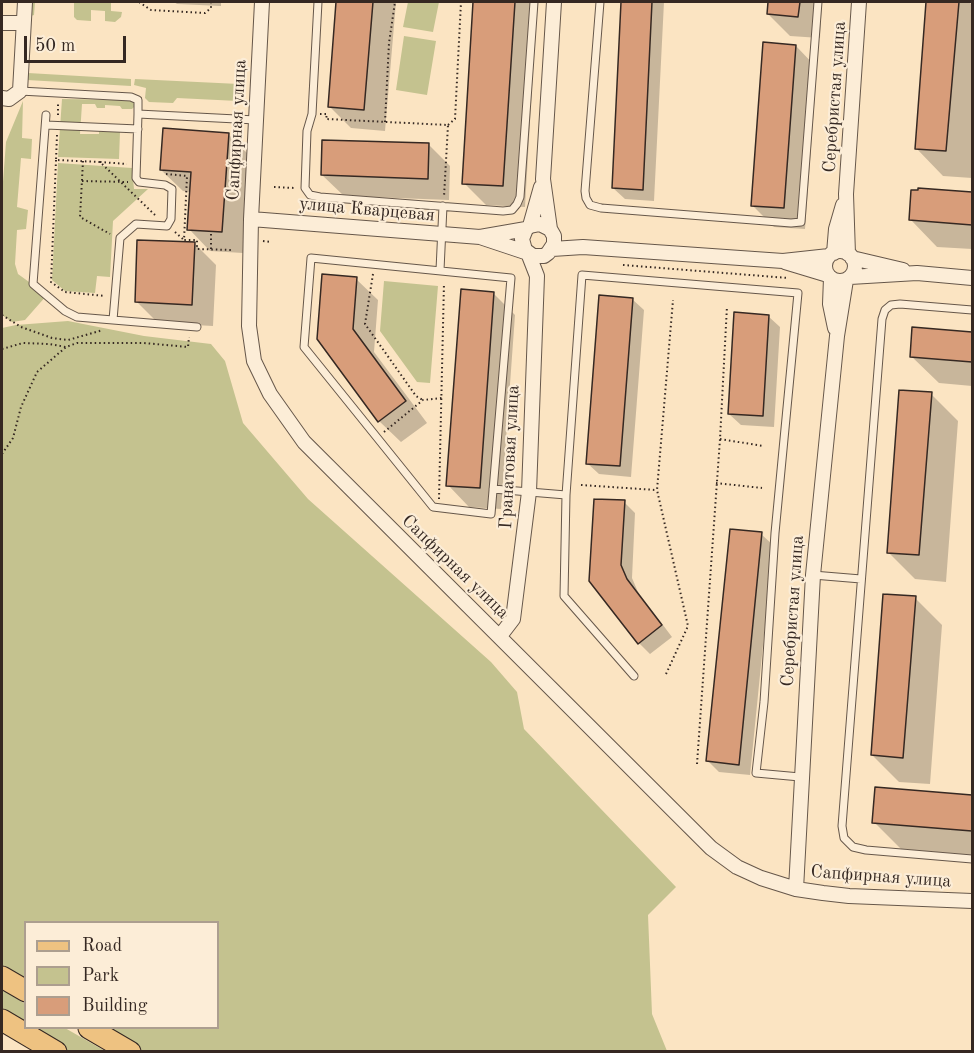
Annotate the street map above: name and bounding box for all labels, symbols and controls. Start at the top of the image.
street label: Серебристая улица [819,21,851,173]
scale bar [27,24,129,62]
text: 50 m [35,37,75,55]
street label: Сапфирная улица [223,59,251,201]
street label: улица Кварцевая [298,193,436,227]
street label: Гранатовая улица [495,384,525,530]
street label: Сапфирная улица [397,510,513,624]
street label: Серебристая улица [777,535,809,687]
street label: Сапфирная улица [810,861,952,893]
legend [24,921,219,1029]
text: Road [82,937,122,955]
text: Park [82,967,119,985]
text: Building [82,997,147,1015]

